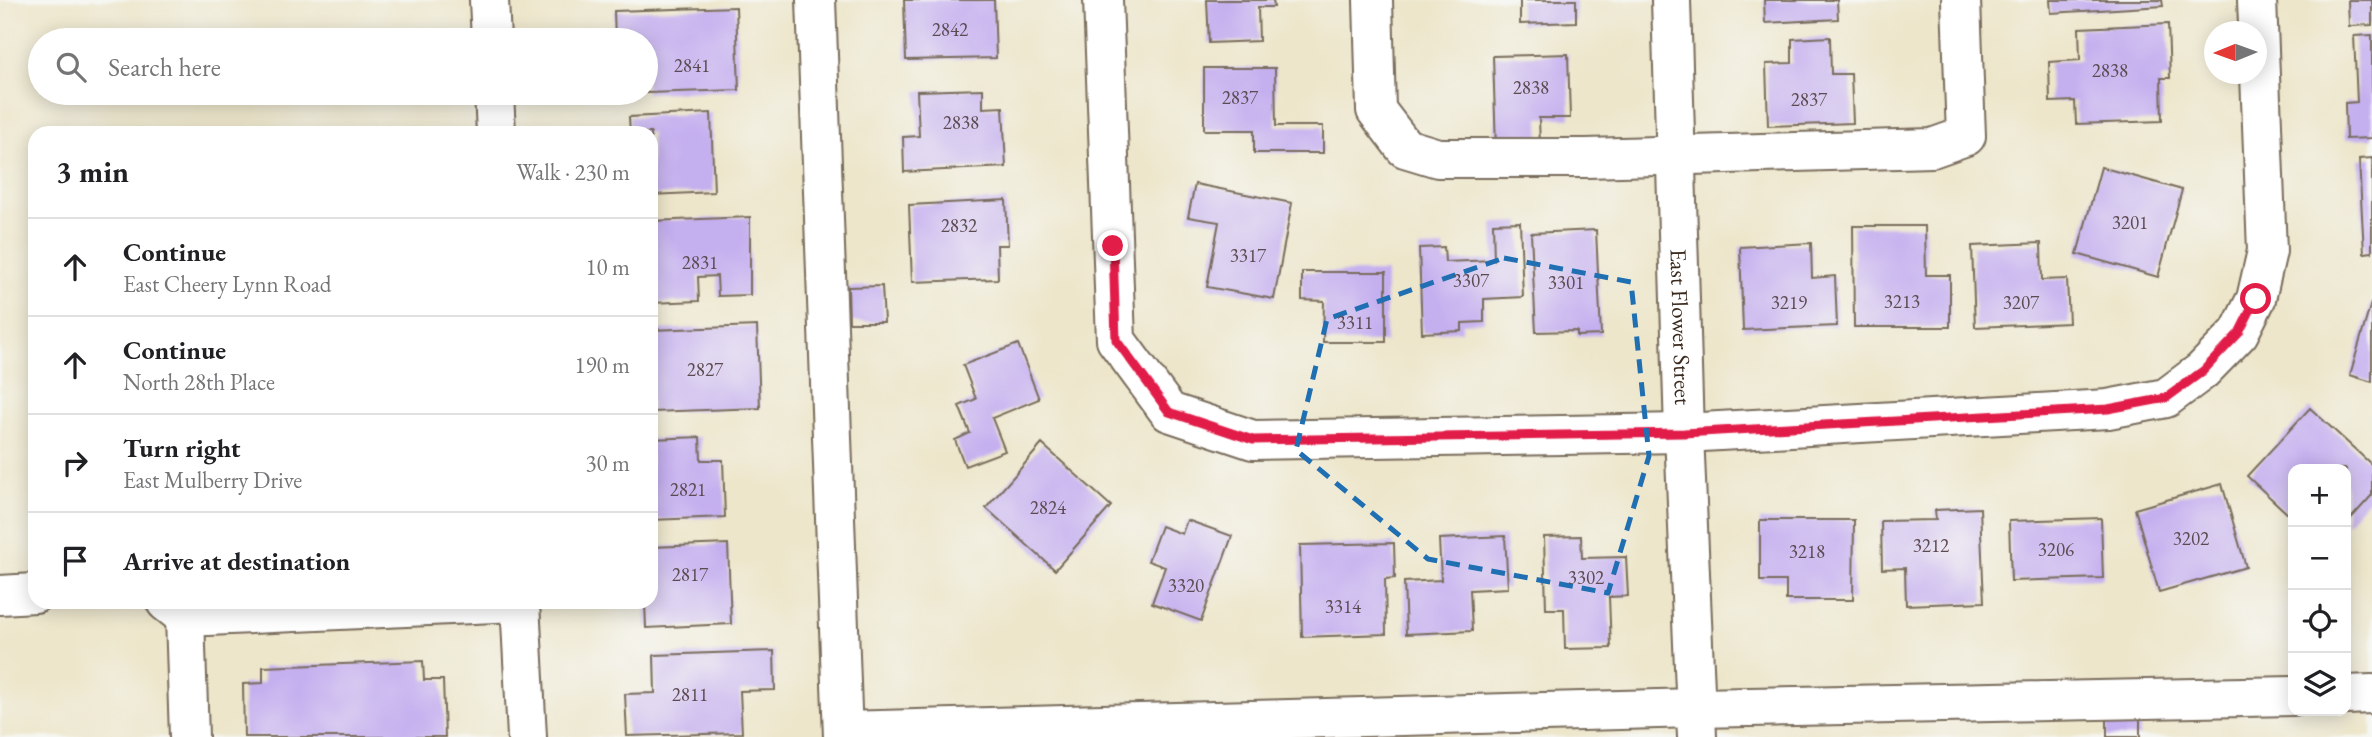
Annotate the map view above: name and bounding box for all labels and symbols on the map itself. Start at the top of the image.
house number: 2842 [932,17,968,42]
north arrow [2204,21,2267,84]
house number: 2841 [674,53,710,78]
house number: 2838 [2092,58,2128,83]
house number: 2838 [1513,75,1549,100]
house number: 2837 [1222,85,1259,110]
house number: 2837 [1791,87,1828,112]
house number: 2838 [943,110,979,135]
house number: 3201 [2112,210,2148,235]
house number: 2832 [941,213,977,238]
route end [1097,230,1128,261]
house number: 3317 [1230,243,1267,268]
street label: East Flower Street [1663,248,1698,406]
house number: 2831 [682,250,718,275]
house number: 3307 [1453,268,1490,293]
house number: 3301 [1548,270,1584,295]
route start [2240,283,2271,314]
house number: 3213 [1884,289,1920,314]
house number: 3219 [1771,290,1807,315]
house number: 3207 [2003,290,2040,315]
house number: 3311 [1337,310,1373,335]
house number: 2827 [687,357,724,382]
house number: 2821 [670,477,706,502]
house number: 2824 [1030,495,1067,520]
house number: 3202 [2173,526,2209,551]
house number: 3212 [1913,533,1949,558]
house number: 3206 [2038,537,2074,562]
house number: 3218 [1789,539,1825,564]
house number: 2817 [672,562,709,587]
house number: 3302 [1568,565,1604,590]
house number: 3320 [1168,573,1204,598]
house number: 3314 [1325,594,1362,619]
house number: 2811 [672,682,708,707]

